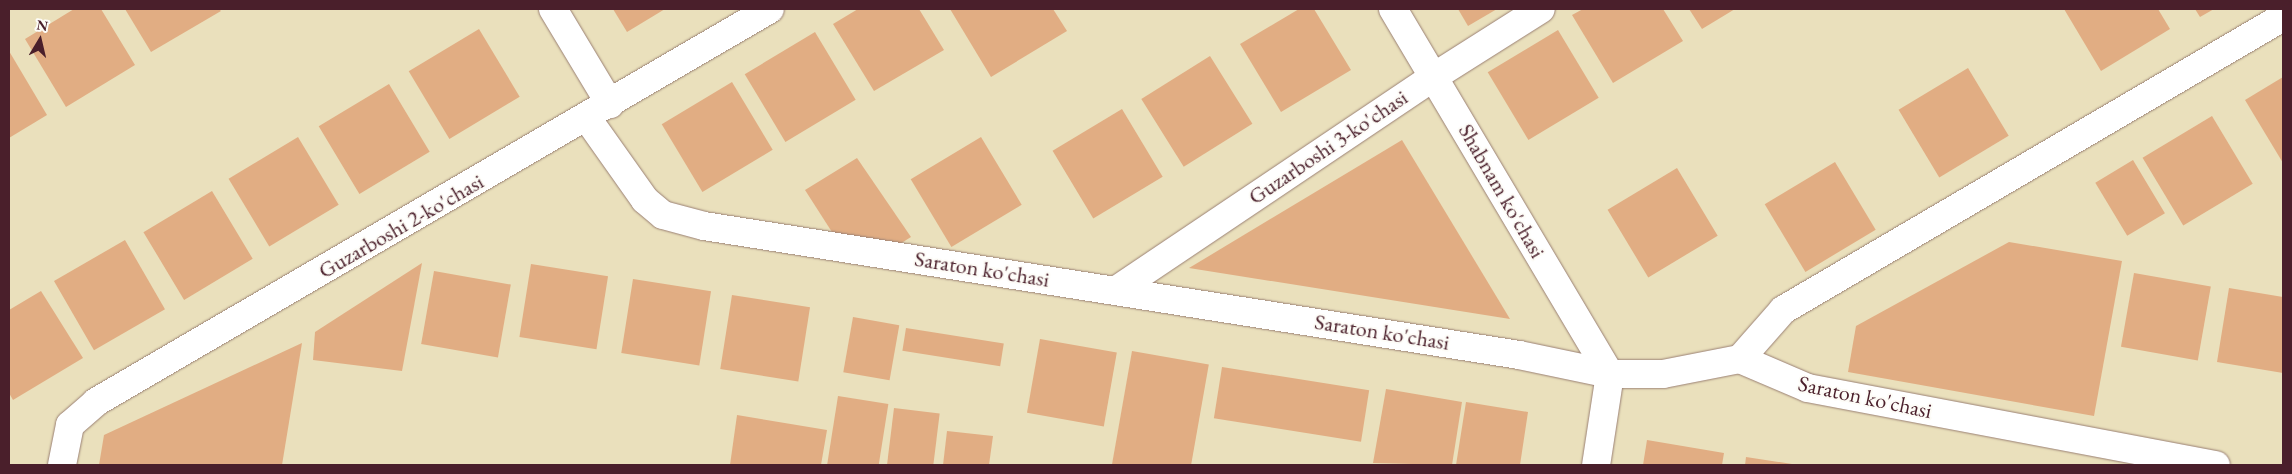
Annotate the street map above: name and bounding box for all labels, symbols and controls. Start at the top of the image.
north arrow [15,15,65,65]
text: N [35,15,49,35]
street label: Guzarboshi 3-ko'chasi [1243,84,1413,210]
street label: Shabnam ko'chasi [1453,119,1551,263]
street label: Guzarboshi 2-ko'chasi [314,168,488,284]
street label: Saraton ko'chasi [913,245,1051,293]
street label: Saraton ko'chasi [1313,308,1451,356]
street label: Saraton ko'chasi [1796,370,1934,424]

